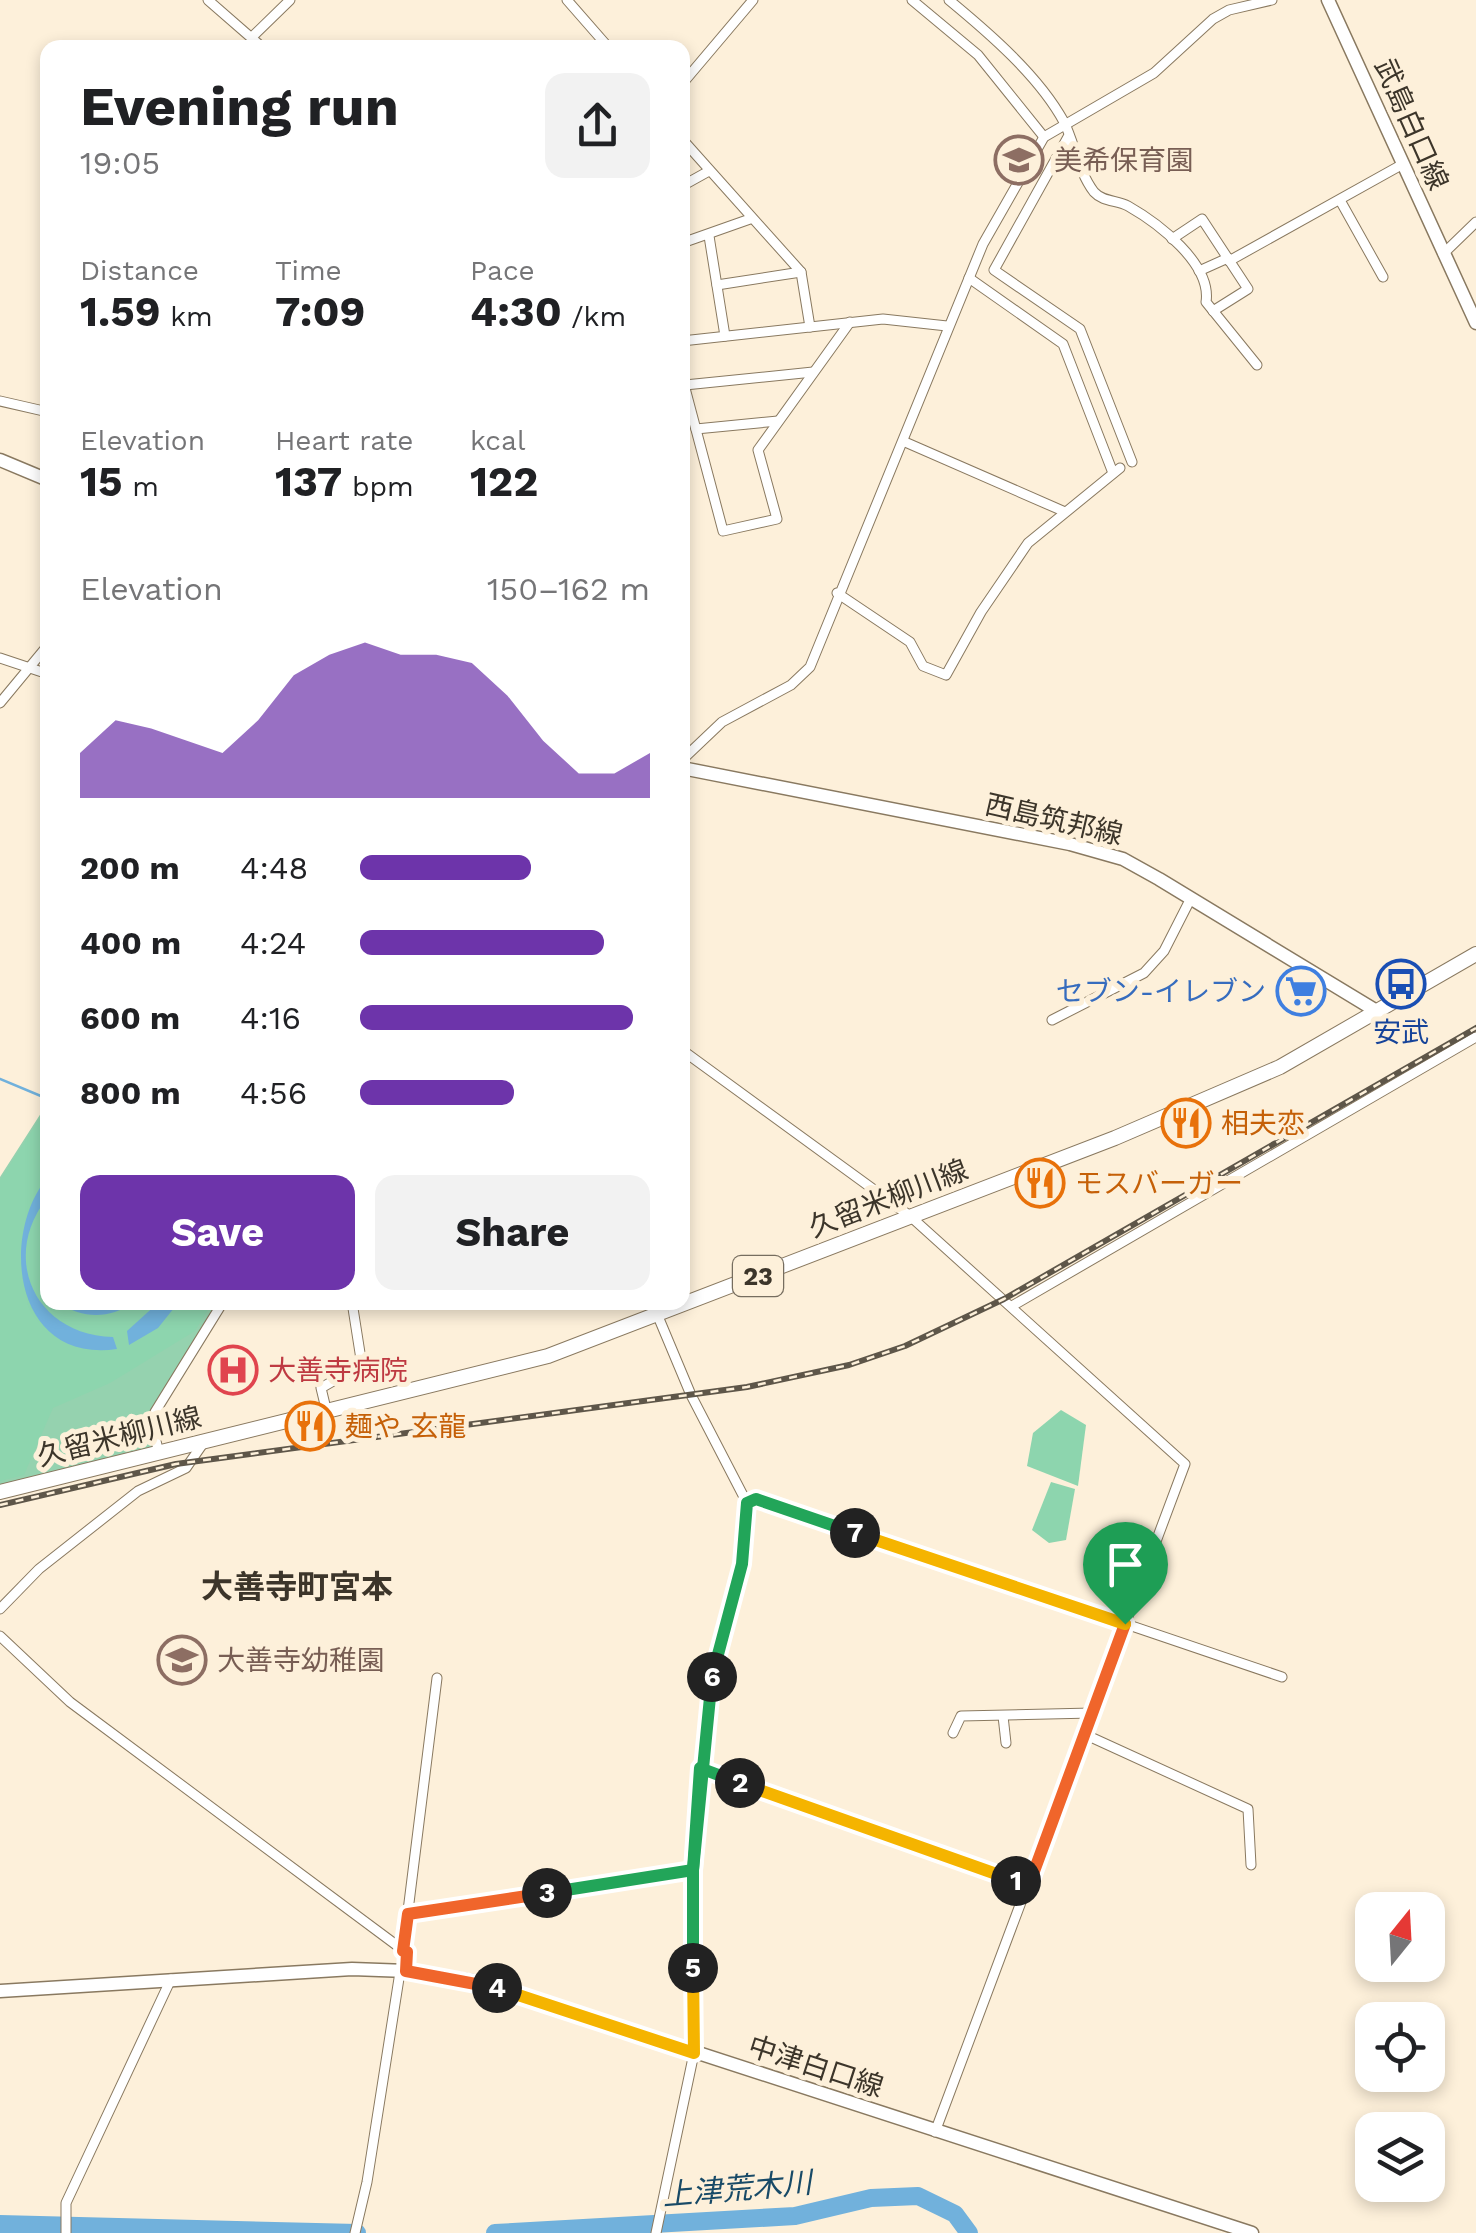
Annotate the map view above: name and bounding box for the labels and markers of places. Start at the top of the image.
school or university icon: 美希保育園 [993,134,1045,186]
place label: 美希保育園 [1054,144,1194,177]
bus stop icon: 安武 [1375,958,1427,1010]
supermarket icon: セブン-イレブン [1275,965,1327,1017]
place label: セブン-イレブン [1056,975,1266,1008]
place label: 安武 [1373,1016,1429,1049]
restaurant icon: 相夫恋 [1160,1097,1212,1149]
place label: 相夫恋 [1221,1107,1305,1140]
restaurant icon: モスバーガー [1014,1157,1066,1209]
place label: モスバーガー [1075,1167,1243,1200]
hospital icon: 大善寺病院 [207,1344,259,1396]
place label: 大善寺病院 [268,1354,408,1387]
restaurant icon: 麺や 玄龍 [284,1400,336,1452]
place label: 麺や 玄龍 [345,1410,467,1443]
pin: 7 [830,1508,880,1558]
pin [1083,1522,1168,1625]
school or university icon: 大善寺幼稚園 [156,1634,208,1686]
place label: 大善寺幼稚園 [217,1644,385,1677]
pin: 6 [687,1652,737,1702]
pin: 2 [715,1758,765,1808]
pin: 1 [991,1856,1041,1906]
pin: 3 [522,1868,572,1918]
pin: 5 [668,1943,718,1993]
pin: 4 [472,1963,522,2013]

